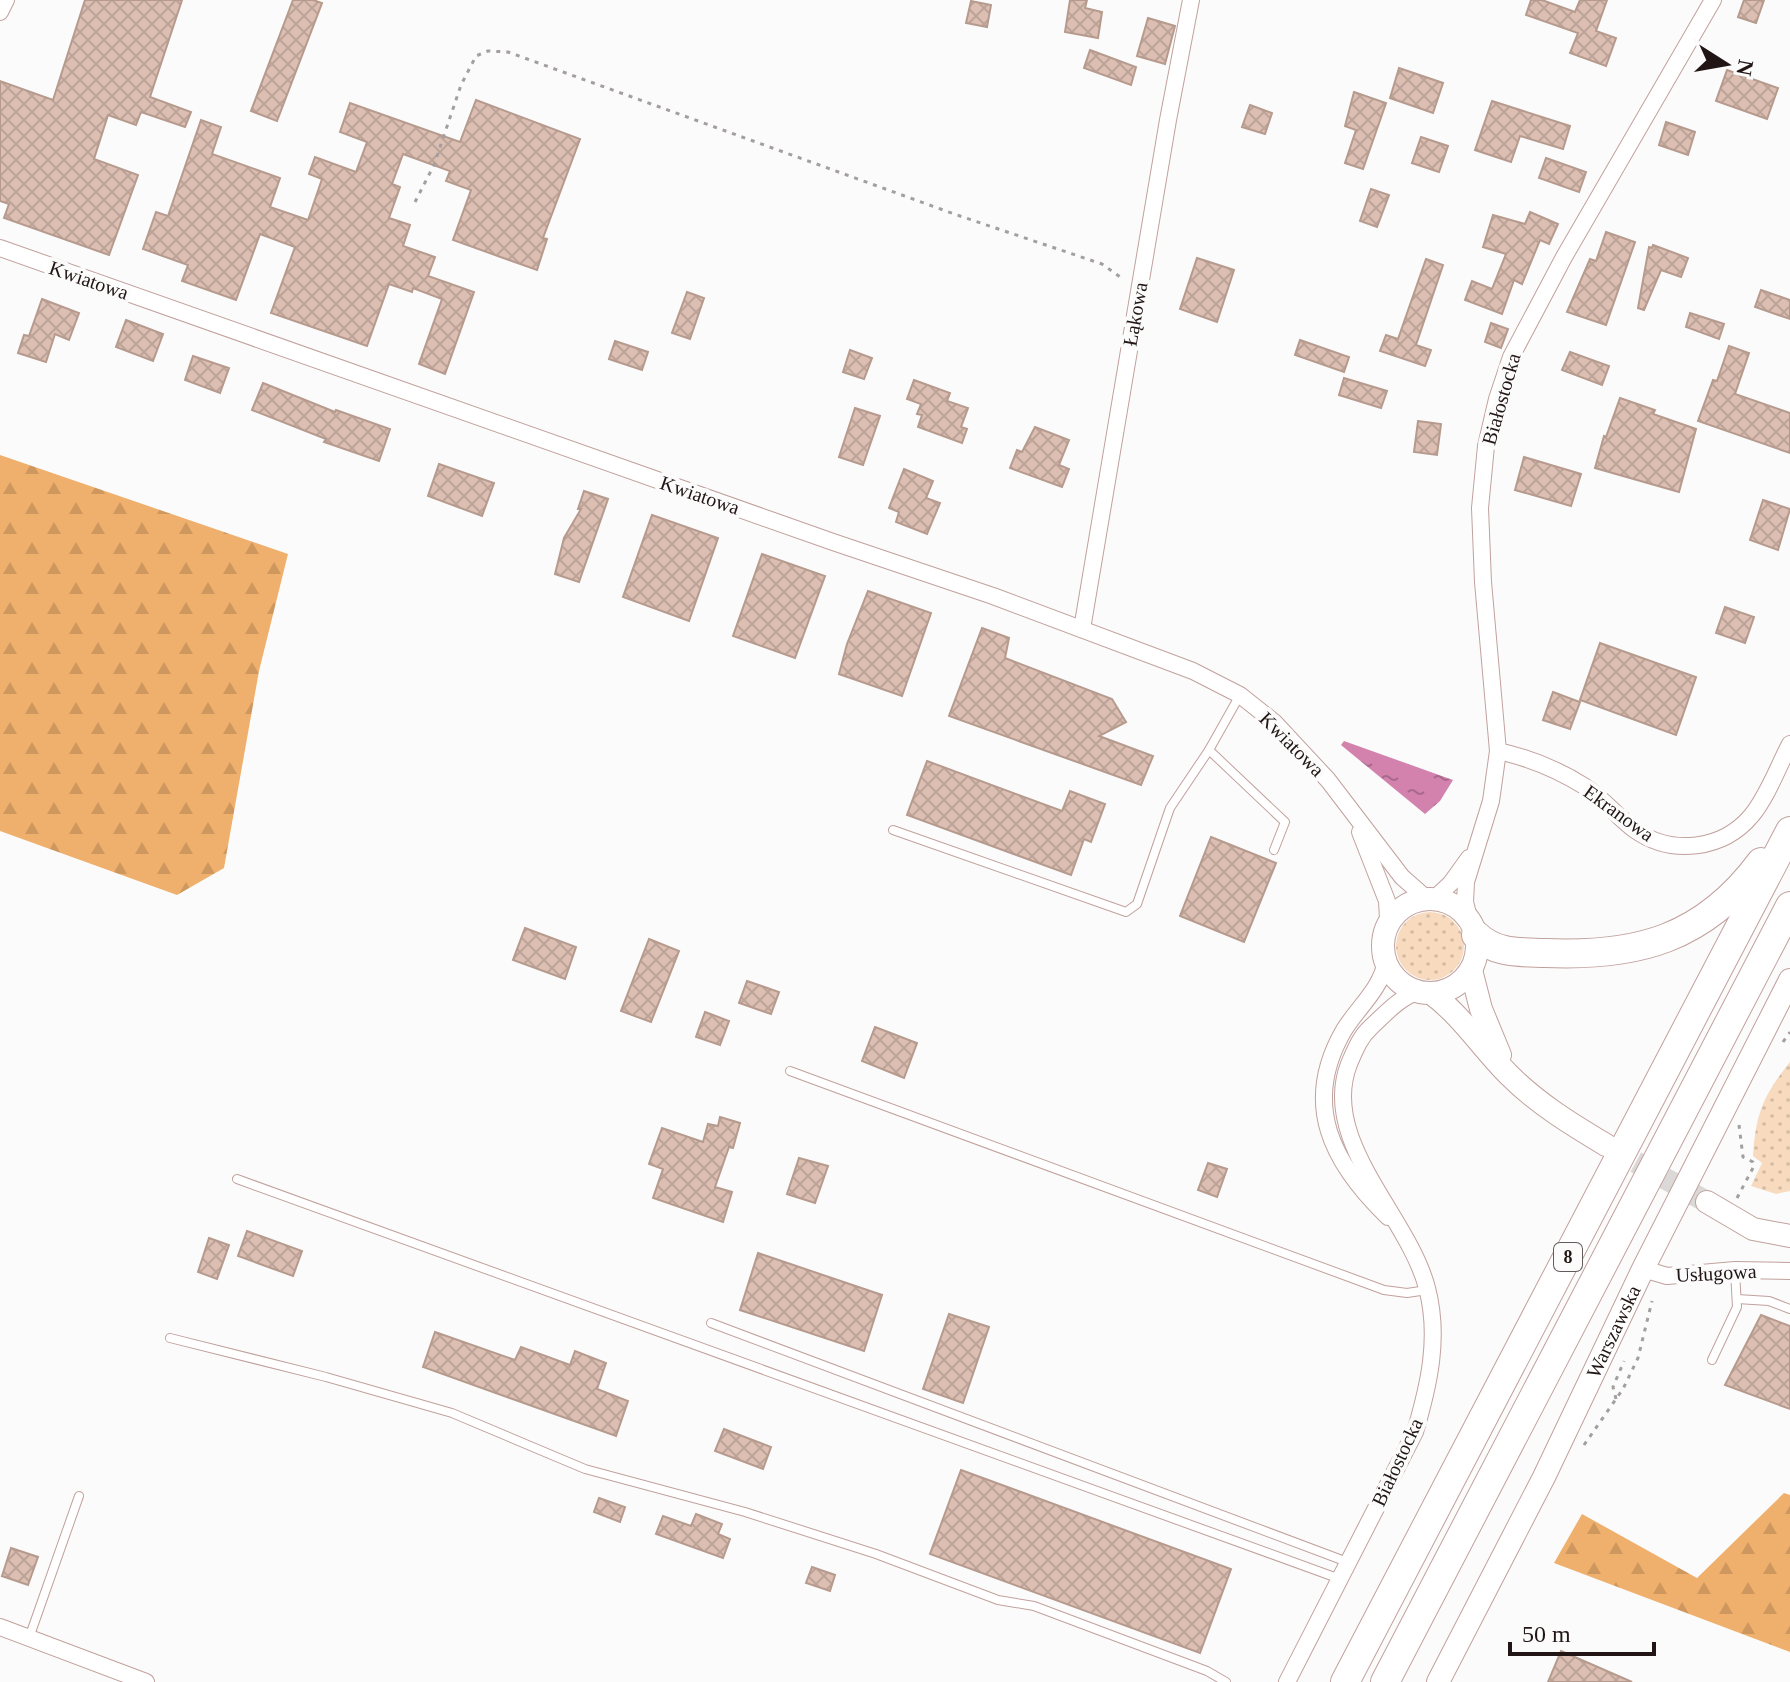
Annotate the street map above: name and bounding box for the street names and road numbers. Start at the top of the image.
street label: Kwiatowa [47,256,132,304]
street label: Łąkowa [1119,280,1152,348]
street label: Białostocka [1477,350,1525,447]
street label: Kwiatowa [658,471,743,519]
street label: Kwiatowa [1255,707,1329,781]
street label: Ekranowa [1580,780,1658,846]
road number: 8 [1554,1243,1582,1271]
street label: Usługowa [1675,1260,1757,1287]
street label: Warszawska [1582,1282,1645,1381]
street label: Białostocka [1367,1414,1427,1509]

